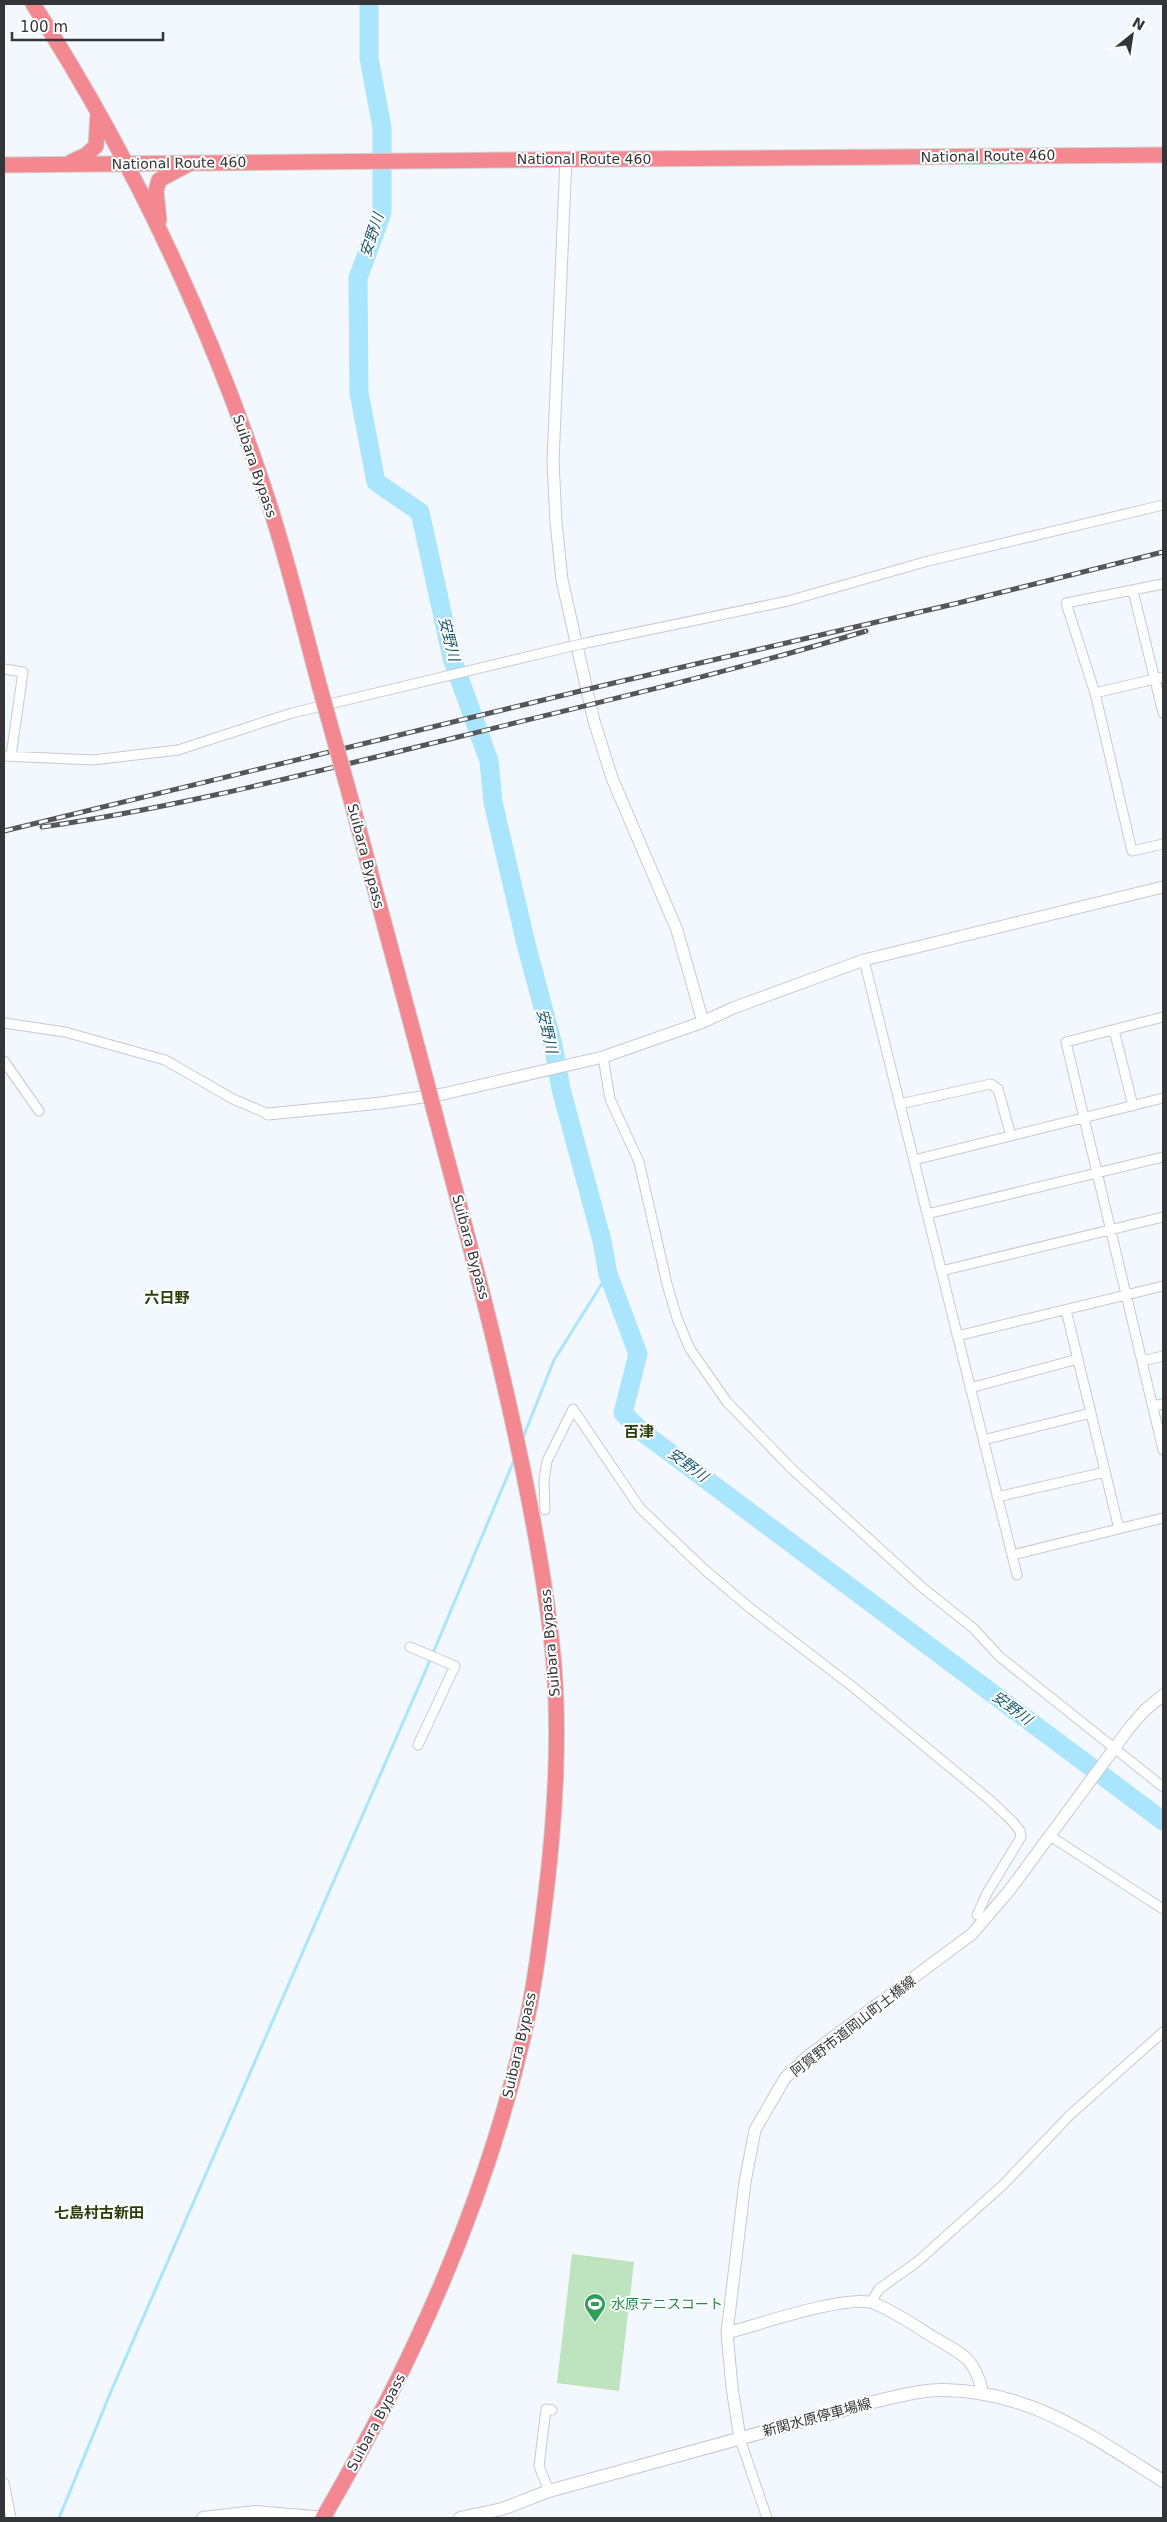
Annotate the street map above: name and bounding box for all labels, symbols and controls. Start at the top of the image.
scale bar [12,10,164,42]
north arrow [1107,10,1157,60]
text: N [1129,14,1148,34]
text: 100 m [20,18,68,36]
street label: National Route 460 [921,147,1055,165]
street label: National Route 460 [517,151,651,167]
street label: National Route 460 [112,154,246,172]
water label: 安野川 [356,209,388,259]
street label: Suibara Bypass [230,412,280,520]
water label: 安野川 [435,615,464,665]
street label: Suibara Bypass [344,802,388,910]
water label: 安野川 [533,1007,561,1057]
street label: Suibara Bypass [449,1193,493,1301]
district label: 六日野 [144,1289,190,1307]
district label: 百津 [624,1423,654,1441]
water label: 安野川 [665,1444,713,1487]
street label: Suibara Bypass [537,1589,563,1697]
water label: 安野川 [989,1687,1037,1730]
street label: 阿賀野市道岡山町土橋線 [787,1972,919,2080]
street label: Suibara Bypass [499,1991,539,2099]
district label: 七島村古新田 [54,2204,144,2222]
sports icon: 水原テニスコート [583,2292,607,2323]
place label: 水原テニスコート [611,2296,723,2312]
street label: Suibara Bypass [344,2371,408,2473]
street label: 新関水原停車場線 [761,2395,873,2439]

